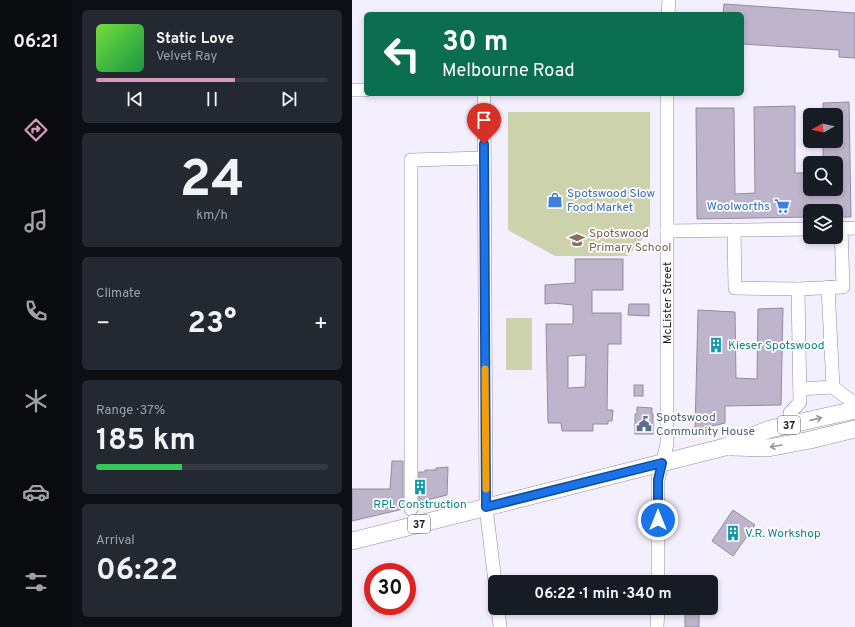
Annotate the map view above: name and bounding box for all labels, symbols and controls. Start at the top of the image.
text: 30 m [442,25,508,61]
icon: left [376,28,428,80]
text: Static Love [156,30,234,49]
text: 06:21 [13,31,59,54]
text: Velvet Ray [156,49,217,65]
text: Melbourne Road [442,60,575,83]
icon: previous [124,88,146,110]
icon: pause [201,88,223,110]
icon: next [278,88,300,110]
pin [467,103,501,144]
north arrow [803,108,843,148]
map controls [803,108,843,244]
icon: arrive [473,109,495,131]
icon: directions [22,116,50,144]
text: 24 [179,149,245,215]
button: search [803,156,843,196]
place label: Spotswood Slow Food Market [567,186,655,216]
shop icon: Spotswood Slow Food Market [546,191,564,209]
supermarket icon: Woolworths [773,197,791,215]
place label: Woolworths [707,199,770,215]
button: layers [803,204,843,244]
icon: music [22,207,50,235]
text: km/h [196,208,228,224]
place label: Spotswood Primary School [589,226,672,256]
school or university icon: Spotswood Primary School [568,231,586,249]
street label: McLister Street [660,262,676,344]
text: Climate [96,286,141,302]
icon: phone [22,297,50,325]
text: 23° [188,306,236,343]
text: − [96,311,110,338]
text: + [314,311,328,338]
building icon: Kieser Spotswood [707,336,725,354]
place label: Kieser Spotswood [728,338,825,354]
icon: climate [22,387,50,415]
text: Range · 37% [96,403,165,419]
place label: Spotswood Community House [656,410,755,440]
one-way arrow [809,414,822,422]
public building icon: Spotswood Community House [635,415,653,433]
road number: 37 [778,416,800,434]
text: 185 km [96,423,196,460]
one-way arrow [770,442,783,450]
icon: car [22,478,50,506]
building icon: RPL Construction [411,478,429,496]
place label: RPL Construction [373,497,467,513]
position arrow [637,499,679,541]
road number: 37 [408,515,430,533]
building icon: V.R. Workshop [724,524,742,542]
place label: V.R. Workshop [745,526,821,542]
text: Arrival [96,533,135,549]
text: 06:22 [96,553,178,590]
speed limit sign: 30 [364,563,416,615]
icon: filters [22,568,50,596]
text: 06:22 · 1 min · 340 m [534,585,672,604]

